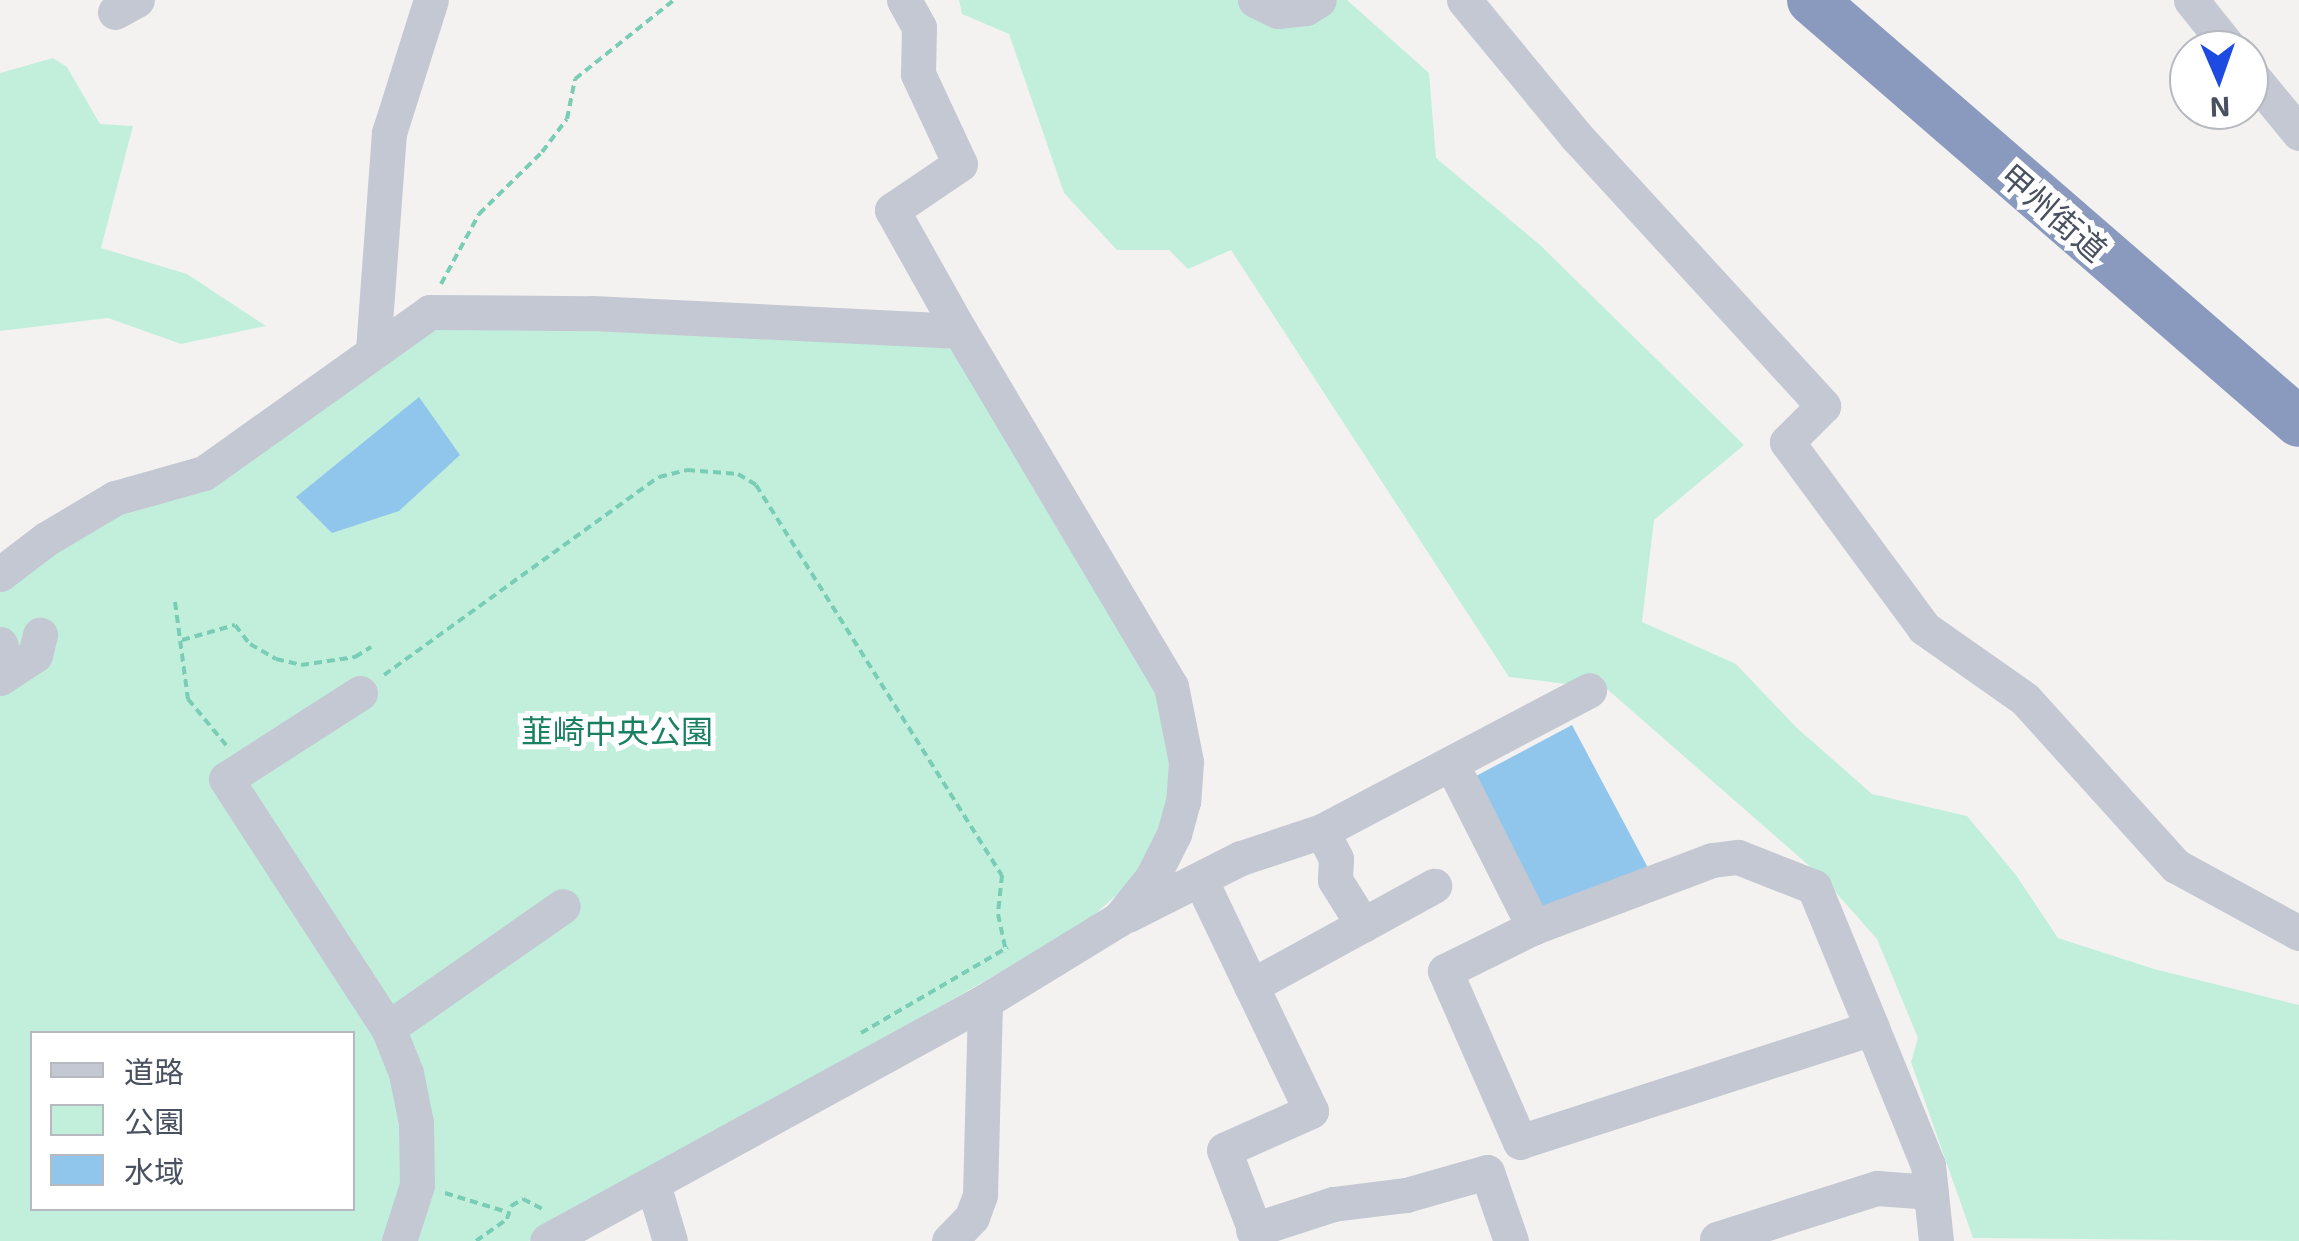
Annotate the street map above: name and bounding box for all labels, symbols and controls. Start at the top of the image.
north arrow [2169,30,2269,130]
text: N [2209,91,2231,125]
street label: 甲州街道 [1993,156,2115,268]
park label: 韮崎中央公園 [521,711,713,749]
legend [30,1031,355,1211]
text: 道路 [124,1053,184,1089]
text: 公園 [124,1103,184,1139]
text: 水域 [124,1153,184,1189]

